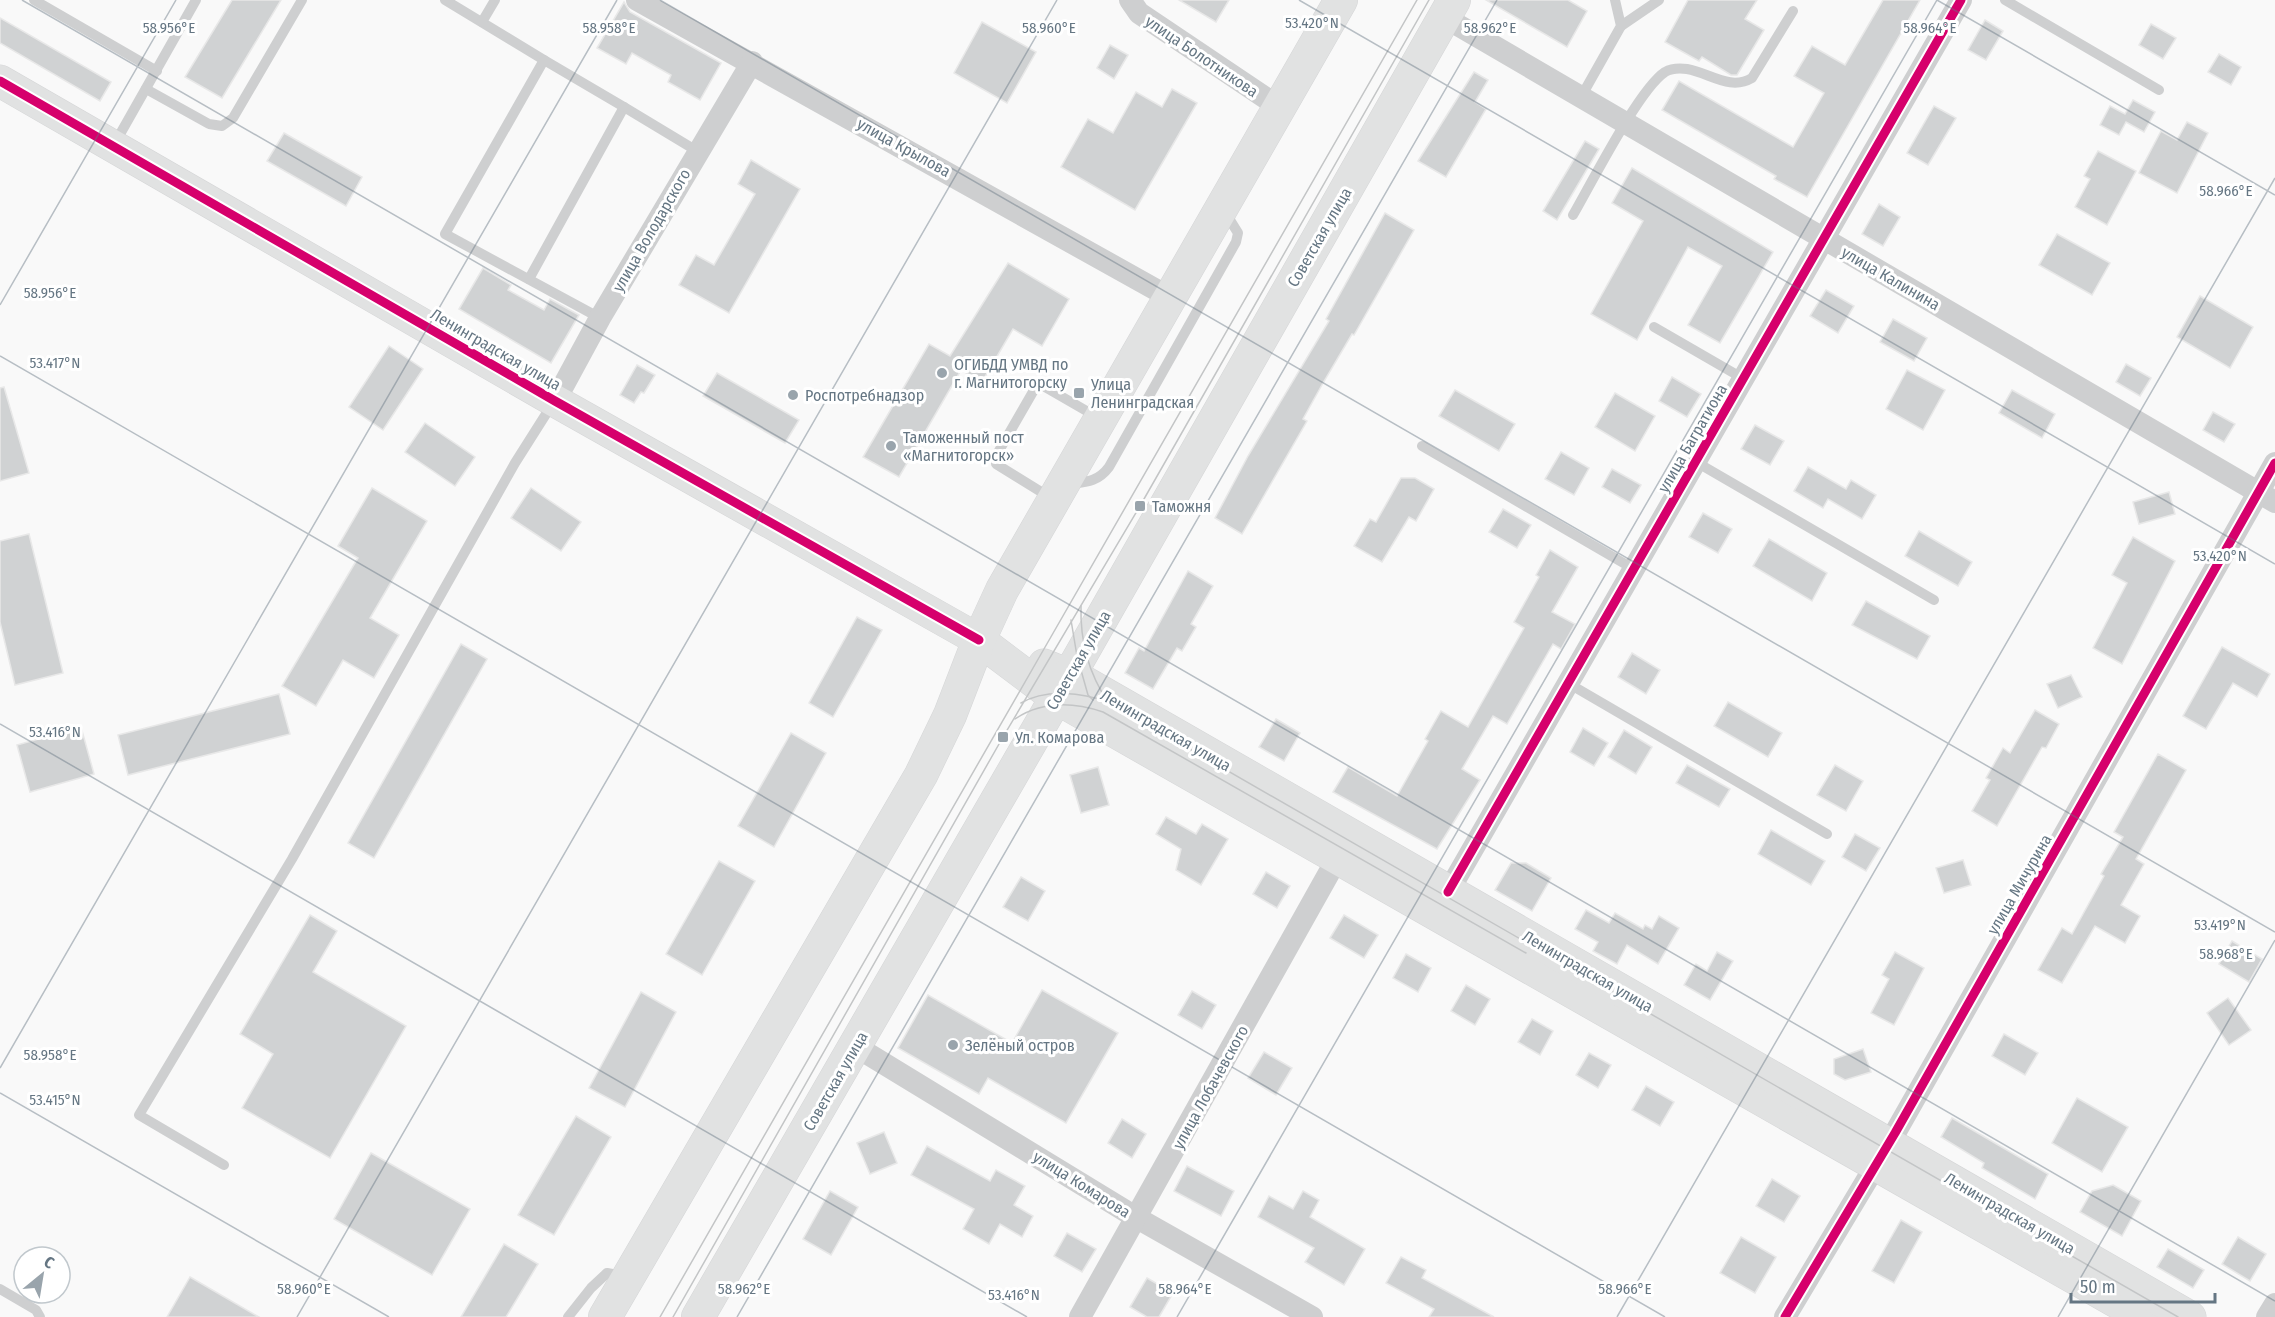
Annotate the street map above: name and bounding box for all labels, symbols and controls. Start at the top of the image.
street label: улица Болотникова [1142,12,1262,101]
text: 53.420°N [1285,14,1339,32]
text: 58.956°E [143,19,195,37]
text: 58.958°E [583,19,635,37]
text: 58.960°E [1022,19,1076,37]
text: 58.962°E [1464,19,1516,37]
text: 58.964°E [1903,19,1957,37]
street label: улица Крылова [854,114,954,181]
street label: улица Володарского [609,165,694,295]
text: 58.966°E [2199,182,2253,200]
street label: Советская улица [1283,184,1356,290]
street label: улица Калинина [1838,243,1943,314]
text: 58.956°E [24,284,76,302]
street label: Ленинградская улица [427,304,564,395]
text: 53.417°N [30,354,80,372]
place label: ОГИБДД УМВД по г. Магнитогорску [954,355,1068,392]
marker: ОГИБДД УМВД по г. Магнитогорску [935,366,949,380]
place label: Улица Ленинградская [1090,375,1194,412]
street label: улица Багратиона [1654,381,1731,496]
place label: Роспотребнадзор [805,386,924,405]
marker: Улица Ленинградская [1072,386,1086,400]
marker: Роспотребнадзор [786,388,800,402]
place label: Таможенный пост «Магнитогорск» [903,428,1024,465]
marker: Таможенный пост «Магнитогорск» [884,439,898,453]
place label: Таможня [1152,497,1211,516]
marker: Таможня [1133,499,1147,513]
text: 53.420°N [2193,547,2247,565]
street label: Советская улица [1042,607,1115,713]
street label: Ленинградская улица [1097,685,1234,776]
text: 53.416°N [29,723,81,741]
place label: Ул. Комарова [1014,728,1104,747]
marker: Ул. Комарова [996,730,1010,744]
street label: улица Мичурина [1983,831,2056,938]
text: 53.419°N [2194,916,2246,934]
street label: Ленинградская улица [1519,926,1656,1017]
text: 58.968°E [2199,945,2253,963]
street label: улица Лобачевского [1169,1022,1252,1152]
street label: Советская улица [799,1028,872,1134]
place label: Зелёный остров [965,1036,1075,1055]
marker: Зелёный остров [946,1038,960,1052]
text: 58.958°E [24,1046,76,1064]
text: 53.415°N [29,1091,81,1109]
street label: улица Комарова [1030,1147,1134,1222]
street label: Ленинградская улица [1941,1168,2078,1259]
north arrow [12,1245,72,1305]
text: С [41,1252,58,1273]
scale bar [2071,1266,2215,1304]
text: 50 m [2080,1276,2116,1298]
text: 58.960°E [277,1280,331,1298]
text: 58.962°E [718,1280,770,1298]
text: 58.964°E [1158,1280,1212,1298]
text: 58.966°E [1598,1280,1652,1298]
text: 53.416°N [988,1286,1040,1304]

